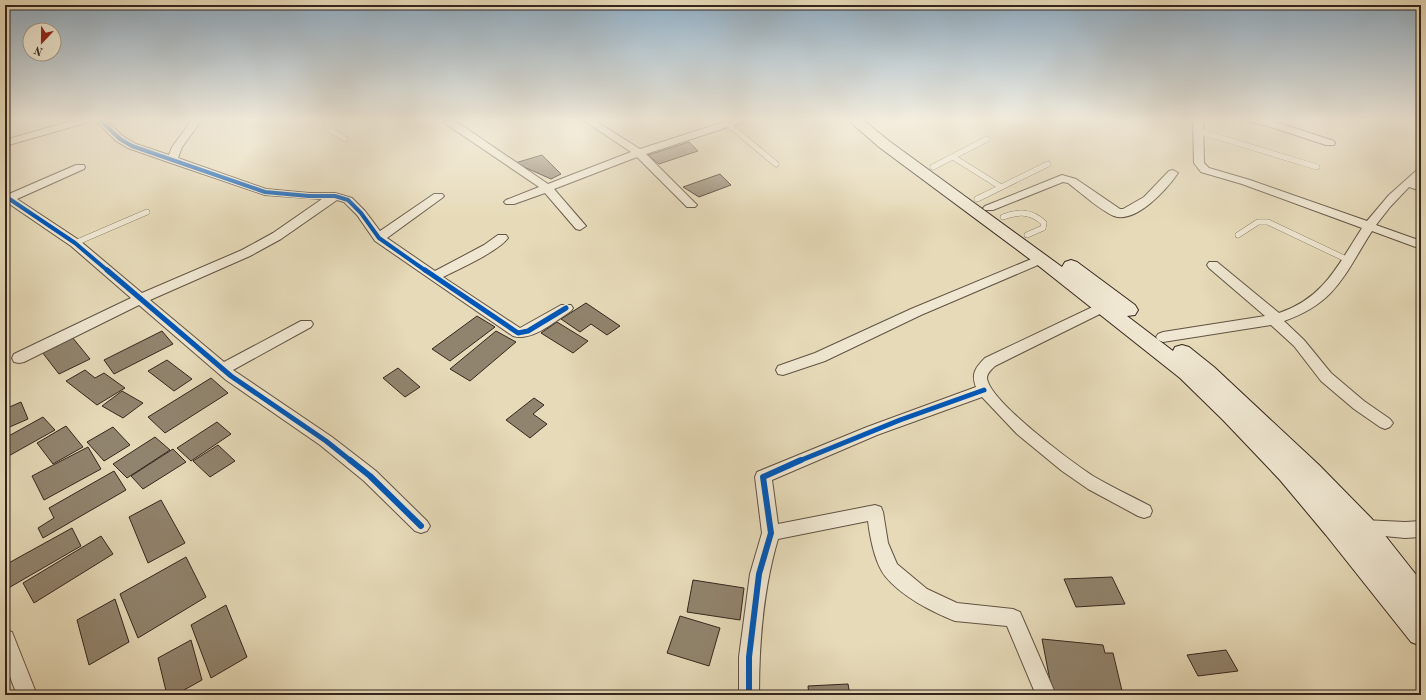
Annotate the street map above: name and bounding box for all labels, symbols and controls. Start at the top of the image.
north arrow [22,22,62,62]
text: N [32,43,45,57]

